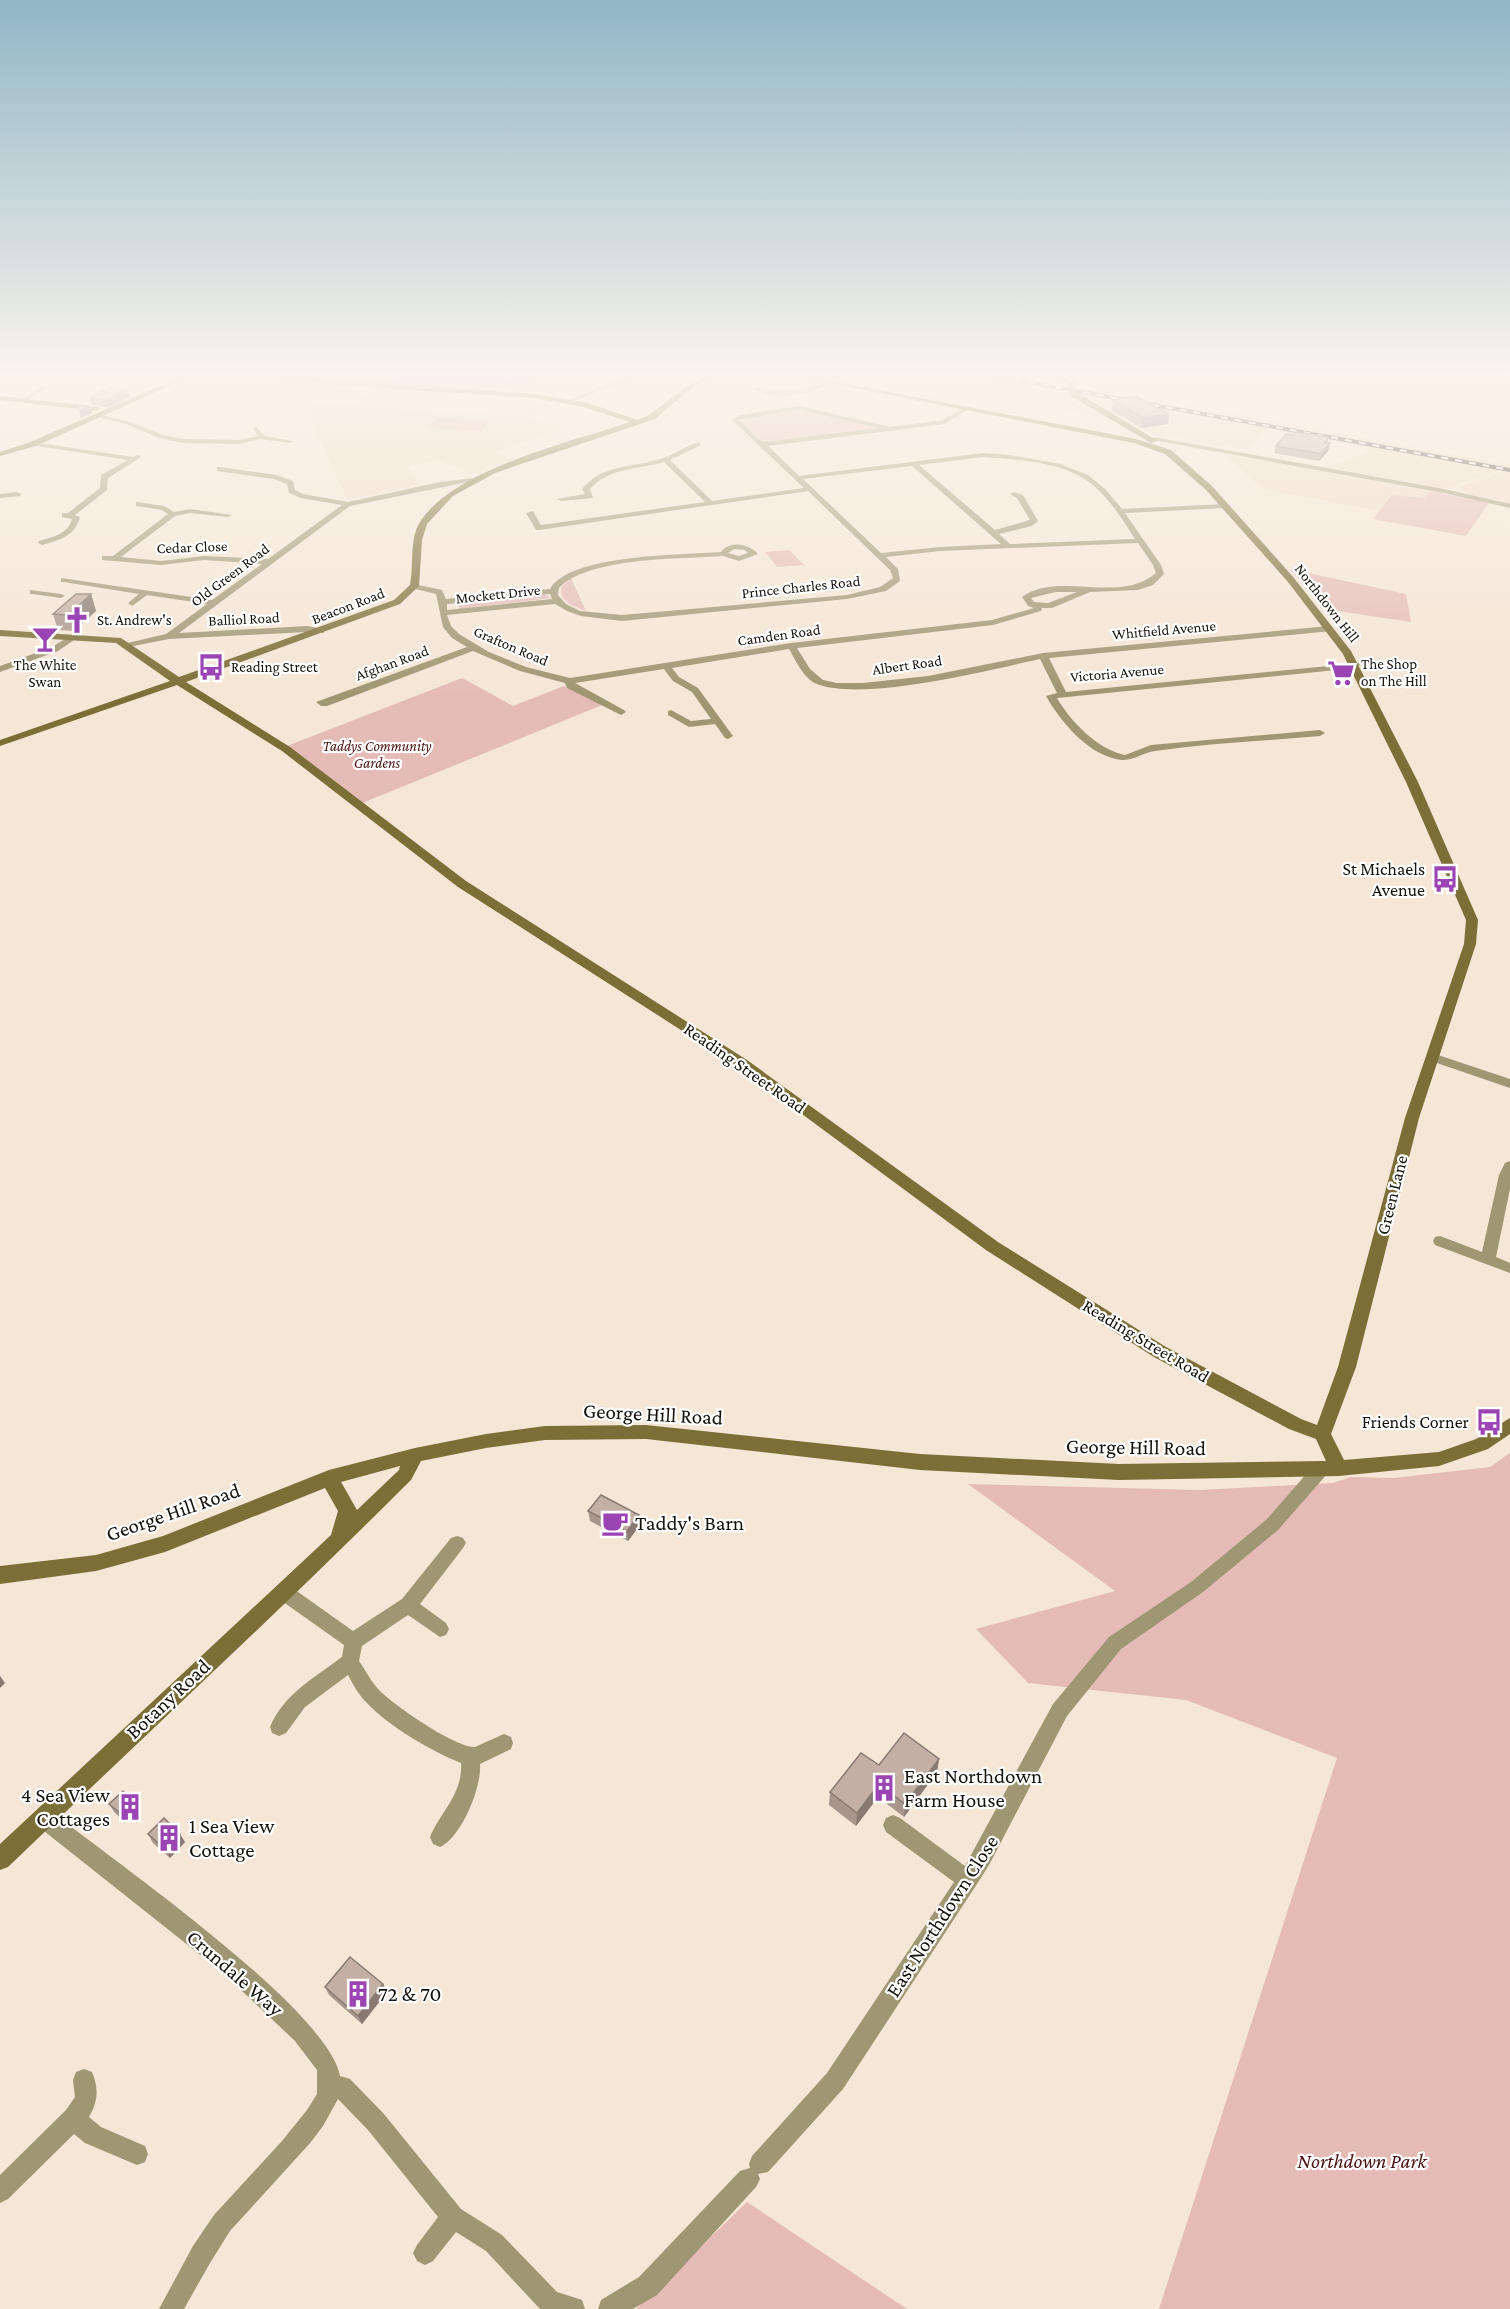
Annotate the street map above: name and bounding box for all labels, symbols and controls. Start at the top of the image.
street label: Cedar Close [156,538,228,556]
street label: Old Green Road [188,540,272,610]
street label: Northdown Hill [1292,561,1362,645]
street label: Prince Charles Road [741,573,861,601]
street label: Mockett Drive [455,582,542,606]
street label: Beacon Road [309,585,387,627]
church icon: St. Andrew's [62,605,92,635]
street label: Balliol Road [208,609,280,629]
place label: St. Andrew's [97,612,172,628]
street label: Whitfield Avenue [1111,617,1217,643]
street label: Camden Road [737,621,822,649]
street label: Grafton Road [471,623,551,669]
bar icon: The White Swan [30,624,60,654]
street label: Afghan Road [353,642,431,685]
bus stop icon: Reading Street [196,652,226,682]
street label: Albert Road [871,652,943,678]
place label: The Shop on The Hill [1361,656,1427,689]
place label: The White Swan [14,657,77,690]
supermarket icon: The Shop on The Hill [1326,658,1356,688]
place label: Reading Street [231,659,319,676]
street label: Victoria Avenue [1069,661,1165,685]
park label: Taddys Community Gardens [322,738,432,771]
place label: St Michaels Avenue [1343,859,1425,900]
bus stop icon: St Michaels Avenue [1430,864,1460,894]
street label: Reading Street Road [680,1019,810,1118]
street label: Green Lane [1372,1153,1412,1237]
street label: Reading Street Road [1079,1295,1213,1387]
street label: George Hill Road [582,1398,724,1430]
bus stop icon: Friends Corner [1474,1407,1504,1437]
place label: Friends Corner [1362,1412,1470,1432]
street label: George Hill Road [1066,1434,1206,1460]
street label: George Hill Road [103,1478,243,1546]
cafe icon: Taddy's Barn [600,1508,630,1538]
place label: Taddy's Barn [635,1511,744,1535]
street label: Botany Road [121,1654,215,1744]
place label: East Northdown Farm House [904,1764,1042,1812]
building icon: East Northdown Farm House [869,1773,899,1803]
place label: 4 Sea View Cottages [21,1783,111,1831]
building icon: 4 Sea View Cottages [115,1792,145,1822]
place label: 1 Sea View Cottage [189,1814,275,1862]
building icon: 1 Sea View Cottage [154,1823,184,1853]
street label: East Northdown Close [881,1831,1003,2001]
street label: Crundale Way [182,1925,288,2021]
building icon: 72 & 70 [343,1979,373,2009]
place label: 72 & 70 [378,1982,441,2006]
park label: Northdown Park [1297,2149,1428,2173]

